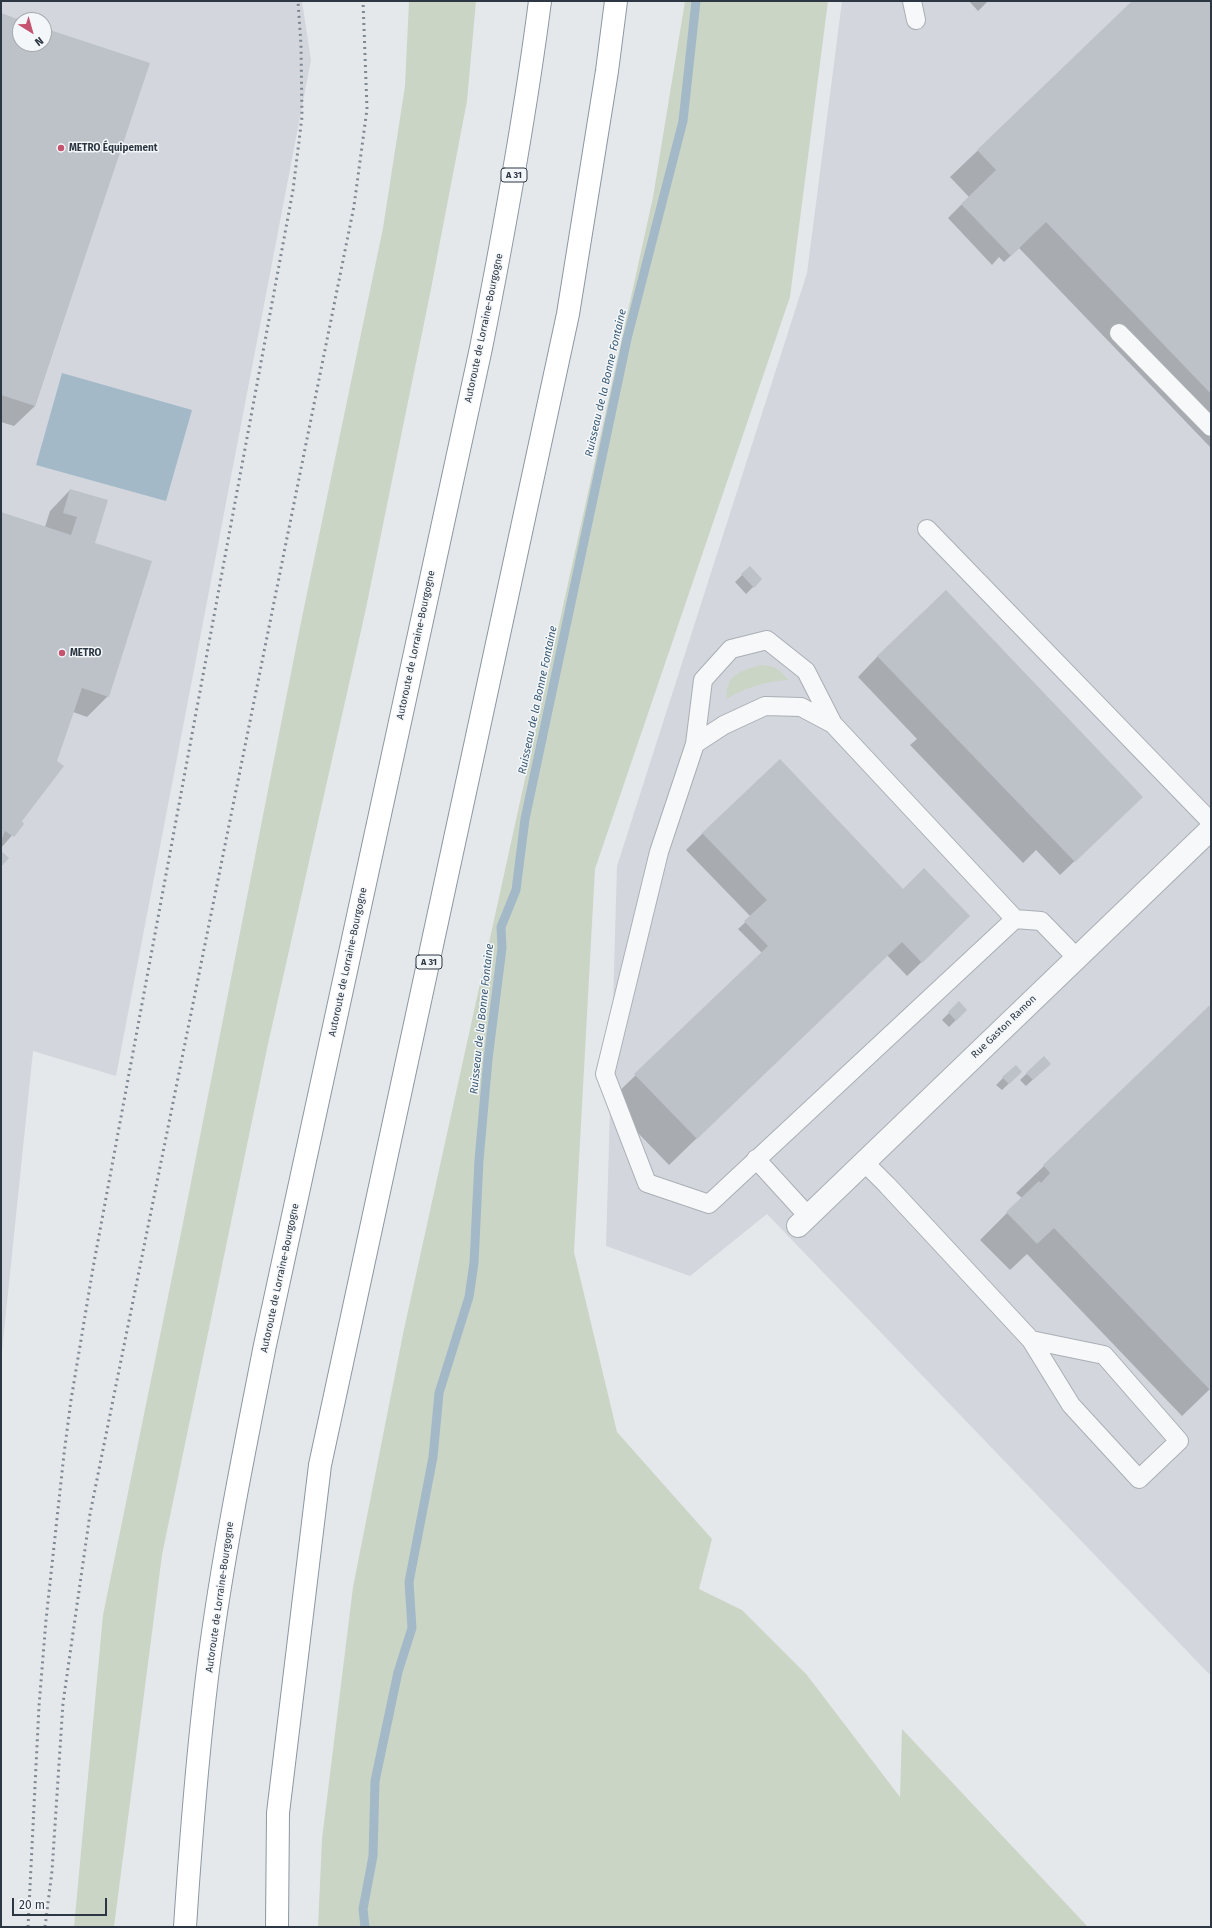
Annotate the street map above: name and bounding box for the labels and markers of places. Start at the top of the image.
place label: METRO Équipement [69,142,158,154]
marker: METRO Équipement [56,143,66,153]
place label: METRO [70,647,101,659]
marker: METRO [57,648,67,658]

